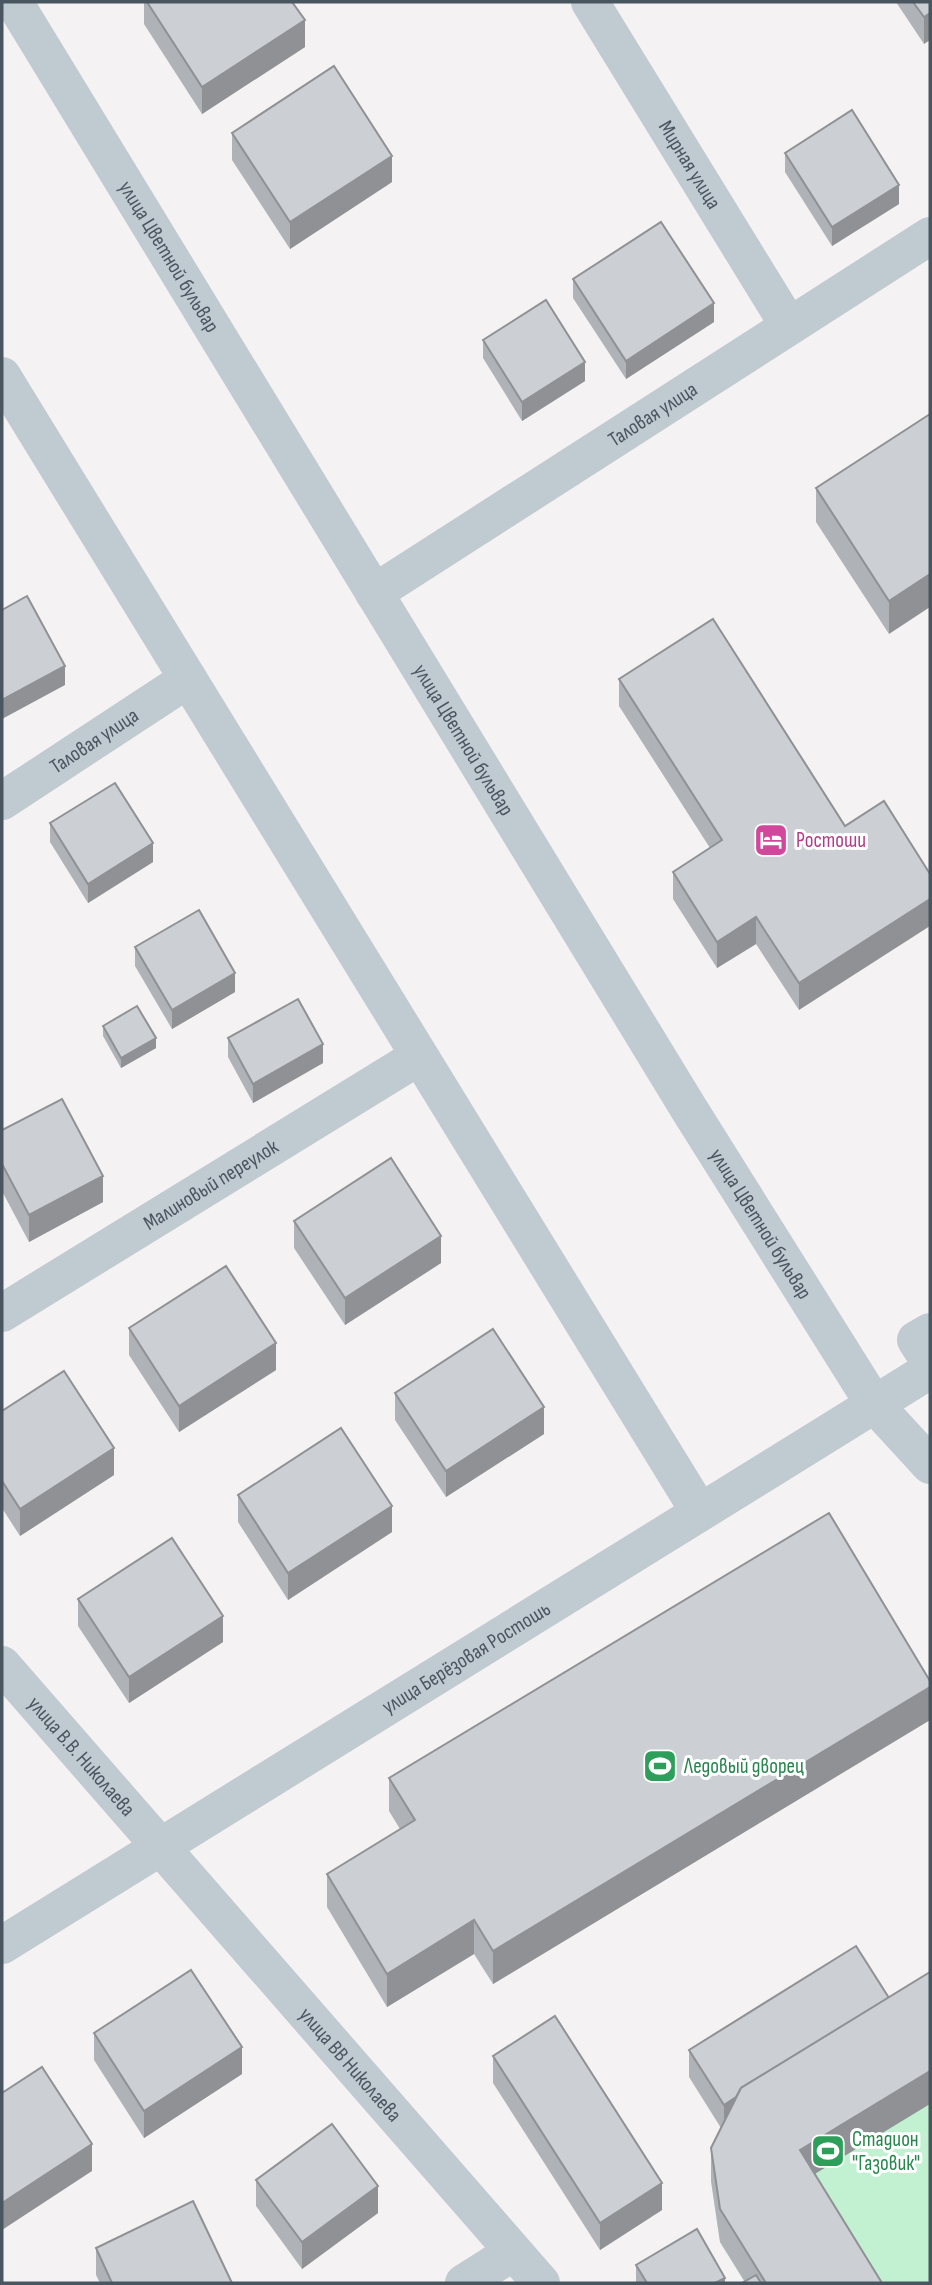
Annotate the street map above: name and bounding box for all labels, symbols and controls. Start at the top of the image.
street label: Мирная улица [653,116,727,214]
street label: улица Цветной бульвар [113,176,225,337]
street label: Таловая улица [603,376,702,452]
street label: улица Цветной бульвар [408,659,520,820]
street label: Таловая улица [45,703,143,779]
hotel icon: Ростоши [752,821,790,859]
place label: Ростоши [796,828,866,853]
street label: Малиновый переулок [139,1134,283,1235]
street label: улица Цветной бульвар [704,1144,818,1304]
street label: улица Берёзовая Ростошь [377,1596,555,1719]
street label: улица В.В. Николаева [23,1691,141,1821]
sports icon: Ледовый дворец [641,1747,679,1785]
place label: Ледовый дворец [683,1754,804,1779]
street label: улица ВВ Николаева [294,2002,407,2127]
place label: Стадион "Газовик" [852,2127,920,2176]
sports icon: Стадион "Газовик" [809,2132,847,2170]

